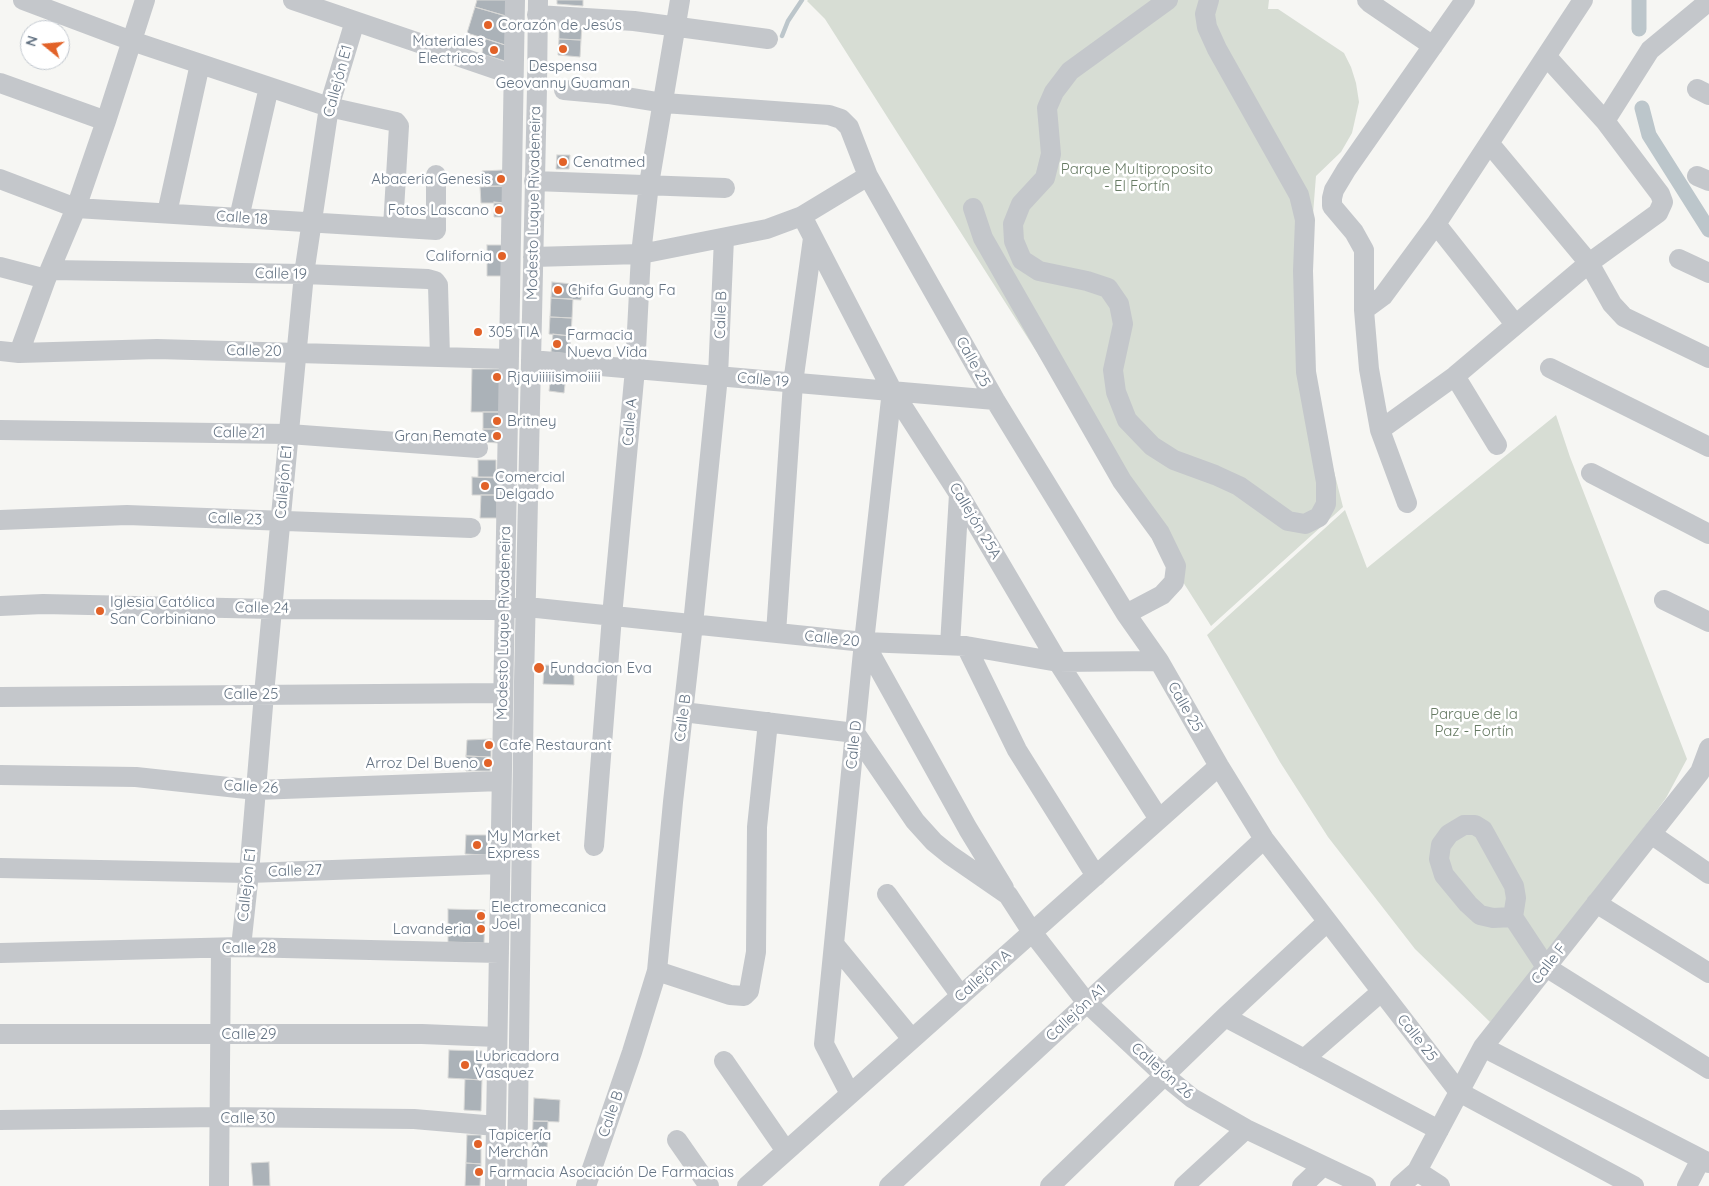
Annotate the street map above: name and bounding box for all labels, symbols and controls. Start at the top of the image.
place label: Corazón de Jesús [498,16,622,34]
marker: Corazón de Jesús [482,19,494,31]
north arrow [20,20,70,70]
place label: Materiales Electricos [412,32,484,67]
text: N [21,33,42,48]
street label: Callejón E1 [320,43,356,119]
marker: Despensa Geovanny Guaman [557,43,569,55]
marker: Materiales Electricos [488,44,500,56]
place label: Despensa Geovanny Guaman [496,57,630,92]
street label: Modesto Luque Rivadeneira [523,106,545,300]
place label: Cenatmed [573,153,645,171]
marker: Cenatmed [557,156,569,168]
park label: Parque Multiproposito - El Fortín [1061,160,1213,195]
place label: Abaceria Genesis [371,170,491,188]
marker: Abaceria Genesis [495,173,507,185]
place label: Fotos Lascano [388,201,489,219]
marker: Fotos Lascano [493,204,505,216]
street label: Calle 18 [216,207,268,229]
place label: California [426,247,492,265]
marker: California [496,250,508,262]
street label: Calle 19 [255,265,307,283]
place label: Chifa Guang Fa [568,281,676,299]
marker: Chifa Guang Fa [552,284,564,296]
street label: Calle B [711,291,731,339]
place label: 305 TIA [488,323,540,341]
marker: 305 TIA [472,326,484,338]
place label: Farmacia Nueva Vida [567,326,647,361]
street label: Calle 25 [952,334,994,390]
marker: Farmacia Nueva Vida [551,338,563,350]
street label: Calle 20 [226,342,282,360]
place label: Rjquiiiiisimoiiii [507,368,601,386]
street label: Calle 19 [736,369,790,391]
marker: Rjquiiiiisimoiiii [491,371,503,383]
street label: Calle A [619,397,641,447]
place label: Britney [507,412,556,430]
marker: Britney [491,415,503,427]
street label: Calle 21 [213,424,265,442]
place label: Gran Remate [394,427,487,445]
marker: Gran Remate [491,430,503,442]
street label: Callejón E1 [272,444,296,520]
place label: Comercial Delgado [495,468,565,503]
street label: Callejón 25A [945,479,1005,563]
marker: Comercial Delgado [479,480,491,492]
street label: Calle 23 [208,509,262,529]
street label: Modesto Luque Rivadeneira [493,526,515,720]
place label: Iglesia Católica San Corbiniano [110,593,216,628]
street label: Calle 24 [235,599,289,617]
marker: Iglesia Católica San Corbiniano [94,605,106,617]
street label: Calle 20 [803,627,861,651]
place label: Fundacion Eva [550,659,652,677]
marker: Fundacion Eva [532,661,546,675]
street label: Calle 25 [1164,679,1206,735]
street label: Calle 25 [224,685,278,703]
street label: Calle B [671,693,695,743]
park label: Parque de la Paz - Fortín [1430,705,1518,740]
street label: Calle D [842,720,866,770]
place label: Cafe Restaurant [499,736,612,754]
marker: Cafe Restaurant [483,739,495,751]
place label: Arroz Del Bueno [365,754,478,772]
marker: Arroz Del Bueno [482,757,494,769]
street label: Calle 26 [223,777,279,797]
place label: My Market Express [487,827,561,862]
marker: My Market Express [471,839,483,851]
street label: Callejón E1 [234,847,260,923]
street label: Calle 27 [268,861,322,881]
place label: Electromecanica Joel [491,898,606,933]
marker: Electromecanica Joel [475,910,487,922]
place label: Lavanderia [393,920,471,938]
marker: Lavanderia [475,923,487,935]
street label: Calle 28 [222,939,276,957]
street label: Calle F [1528,940,1570,988]
street label: Callejón A [951,946,1015,1006]
street label: Callejón A1 [1042,981,1110,1045]
street label: Calle 25 [1393,1011,1441,1065]
street label: Calle 29 [222,1025,276,1043]
street label: Callejón 26 [1127,1039,1197,1103]
place label: Lubricadora Vasquez [475,1047,559,1082]
marker: Lubricadora Vasquez [459,1059,471,1071]
street label: Calle B [595,1088,627,1140]
street label: Calle 30 [221,1109,275,1127]
place label: Tapicería Merchán [488,1126,551,1161]
marker: Tapicería Merchán [472,1138,484,1150]
place label: Farmacia Asociación De Farmacias [489,1163,734,1181]
marker: Farmacia Asociación De Farmacias [473,1166,485,1178]

